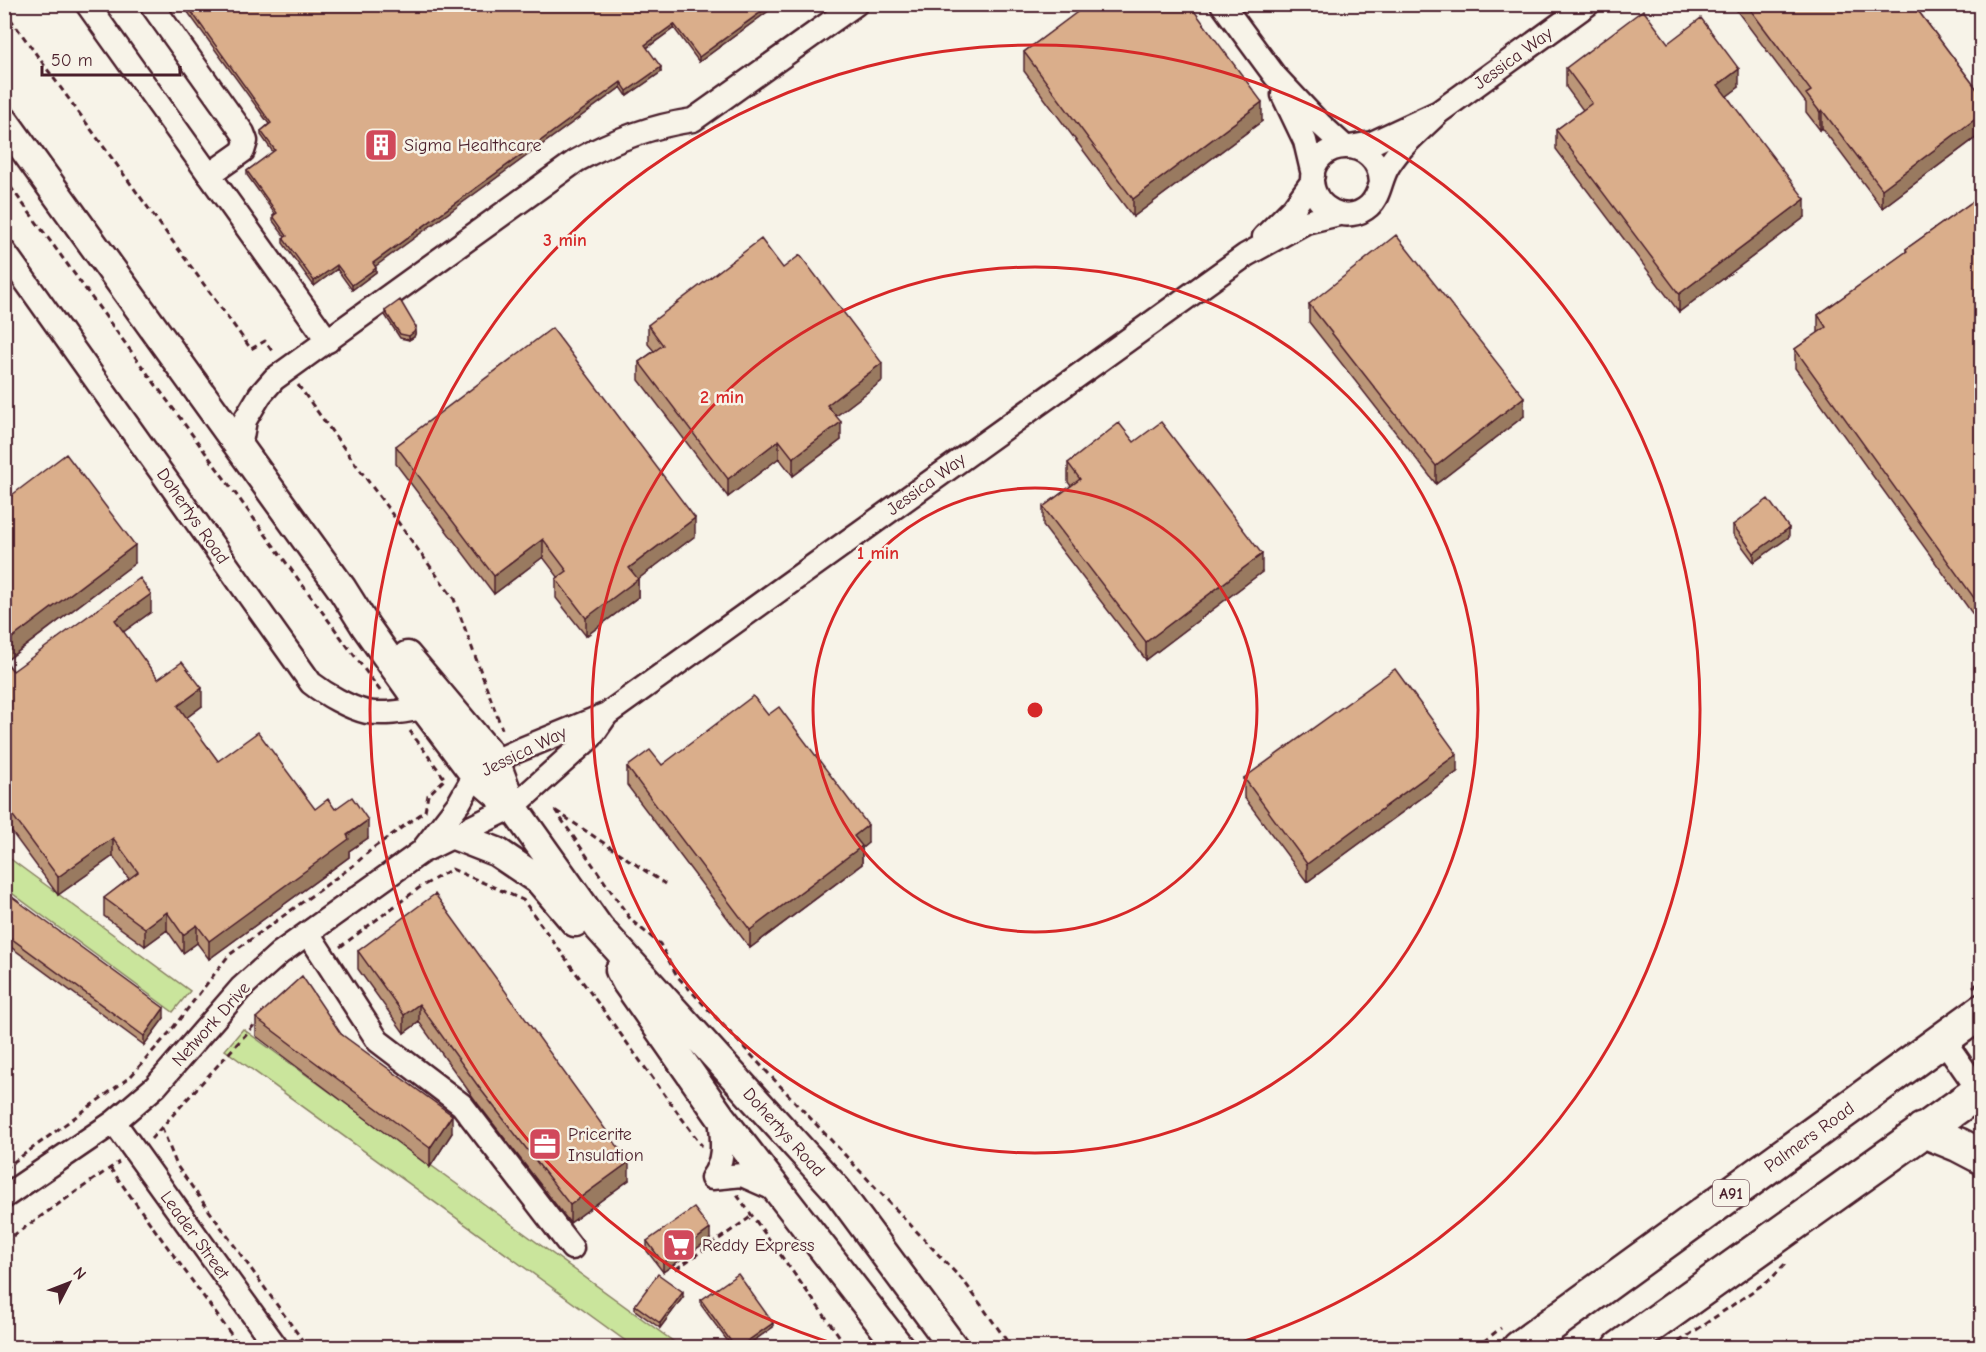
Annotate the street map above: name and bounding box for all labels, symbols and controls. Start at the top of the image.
street label: Jessica Way [1470,22,1557,94]
scale bar [42,39,180,77]
text: 50 m [51,50,93,71]
building icon: Sigma Healthcare [363,127,399,163]
place label: Sigma Healthcare [404,135,542,156]
text: 3 min [543,230,587,251]
text: 2 min [700,387,744,408]
street label: Jessica Way [883,448,970,520]
street label: Dohertys Road [152,464,233,568]
text: 1 min [857,543,899,564]
centre of rings [1025,700,1045,720]
street label: Jessica Way [478,721,571,781]
street label: Network Drive [168,978,255,1071]
street label: Dohertys Road [738,1084,829,1181]
street label: Palmers Road [1760,1098,1858,1177]
place label: Pricerite Insulation [568,1124,644,1166]
office icon: Pricerite Insulation [527,1126,563,1162]
road number: A91 [1713,1180,1749,1206]
street label: Leader Street [156,1187,234,1284]
supermarket icon: Reddy Express [661,1227,697,1263]
place label: Reddy Express [702,1235,814,1256]
north arrow [39,1253,99,1313]
text: N [69,1264,90,1284]

